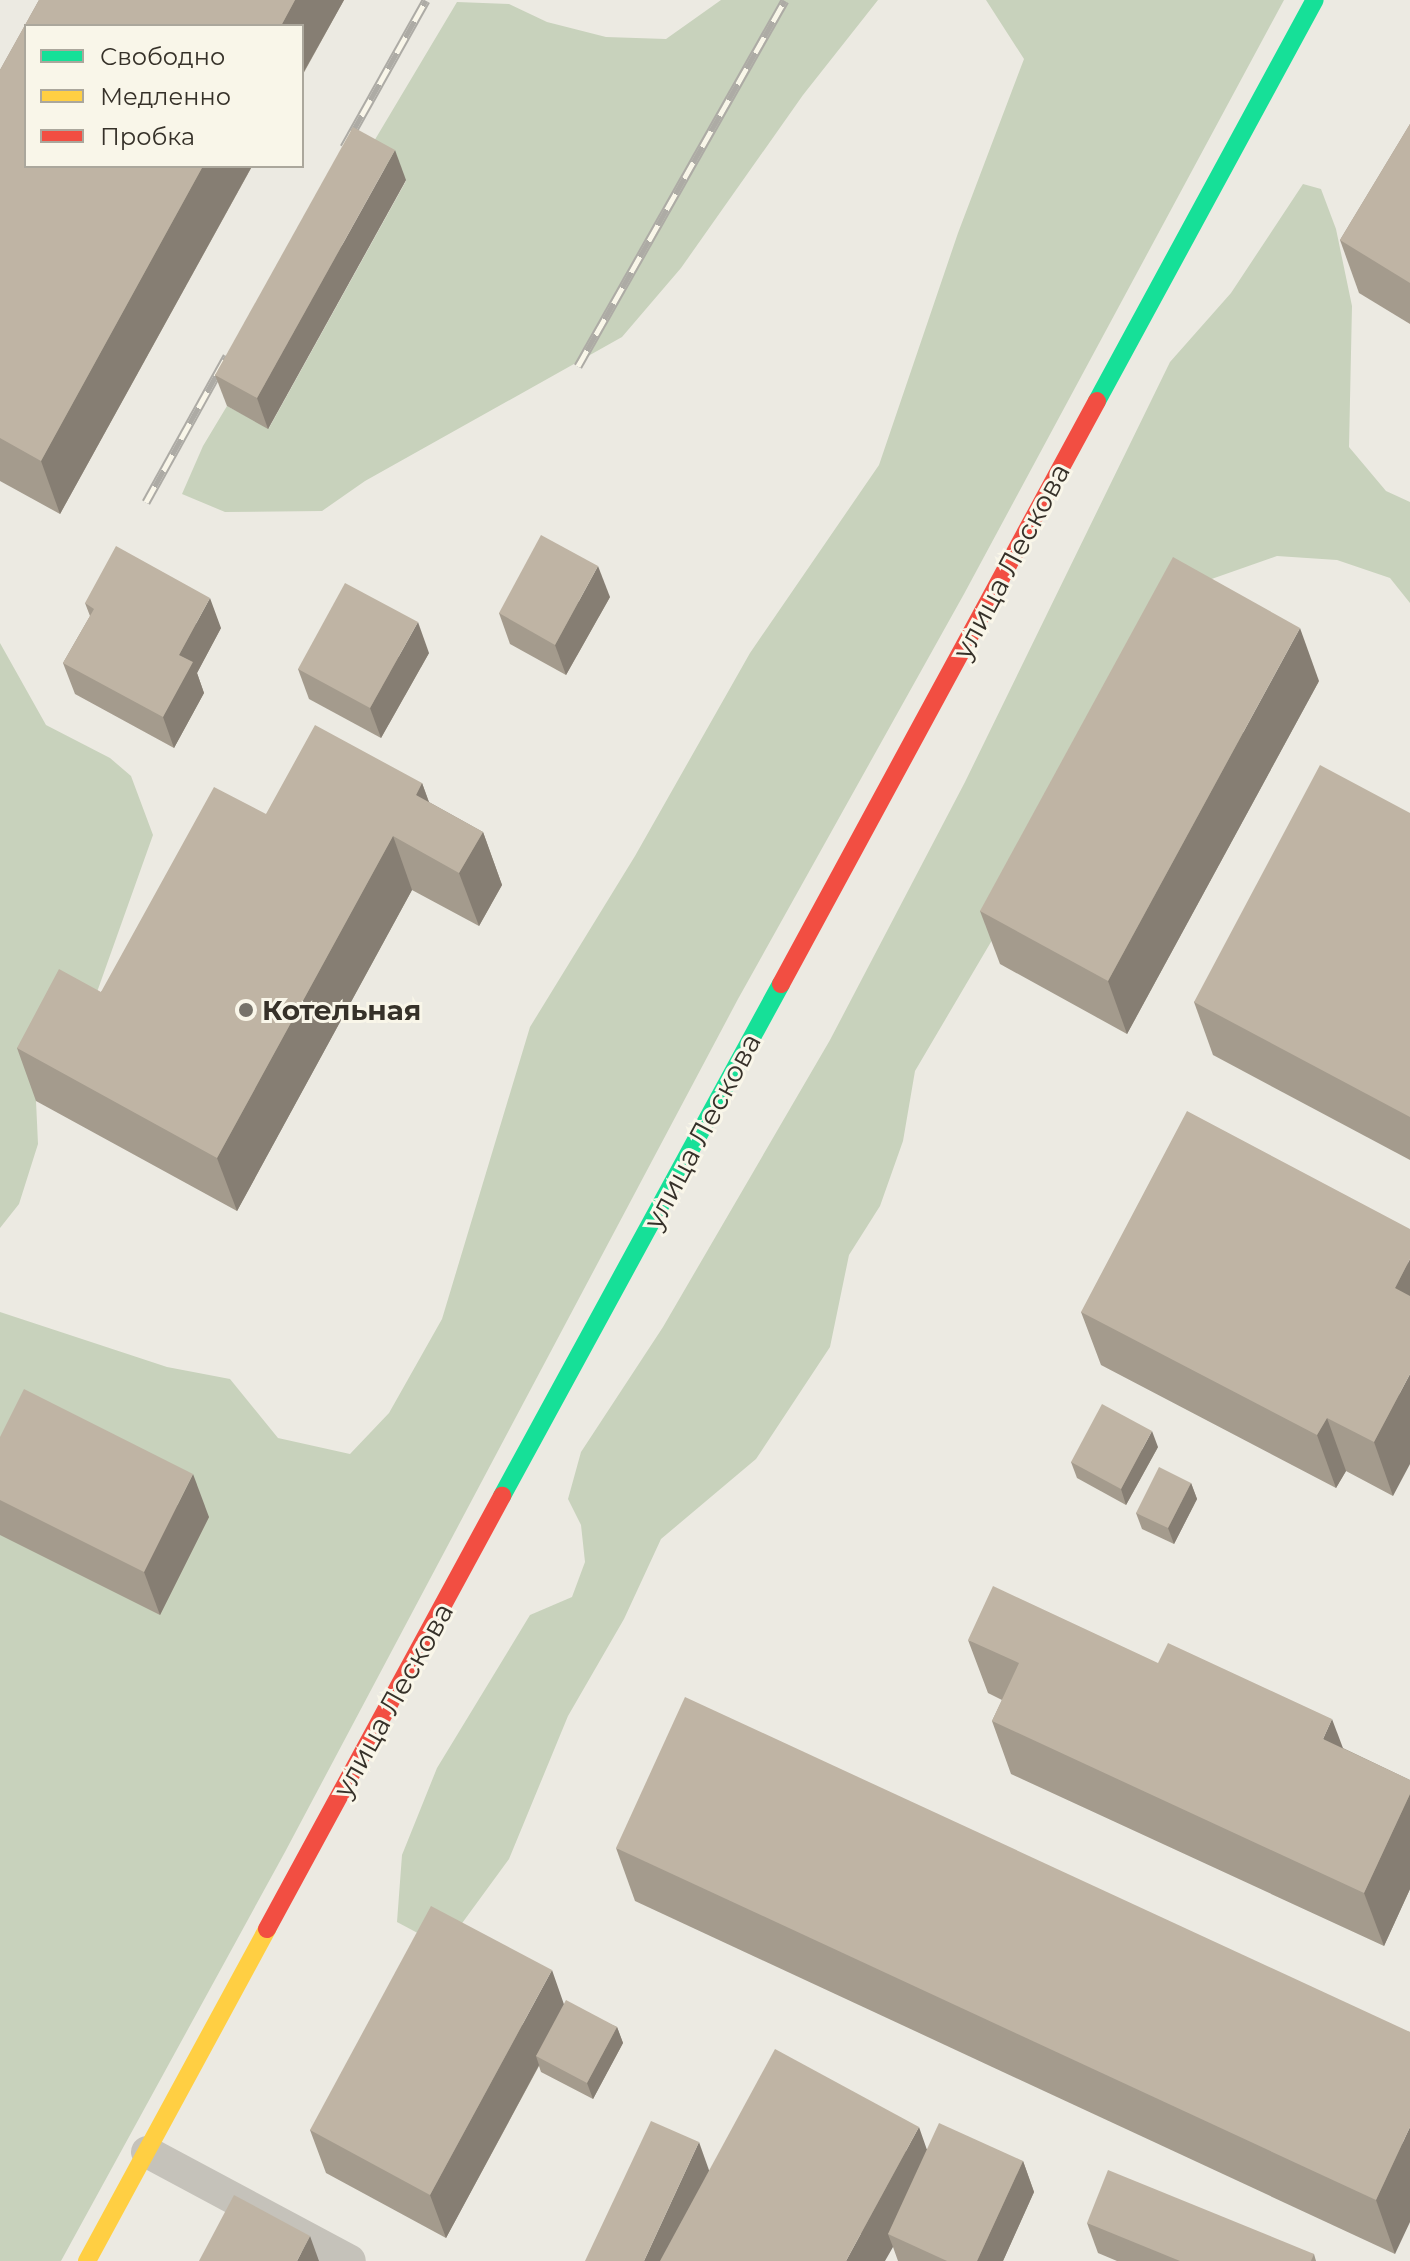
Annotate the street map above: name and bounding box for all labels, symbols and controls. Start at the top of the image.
legend [24,24,304,168]
text: Свободно [100,42,225,71]
text: Медленно [100,82,231,111]
text: Пробка [100,122,195,151]
street label: улица Лескова [945,457,1077,665]
place label: Котельная [262,993,421,1027]
marker: Котельная [237,1001,255,1019]
street label: улица Лескова [636,1027,768,1235]
street label: улица Лескова [326,1597,460,1803]

